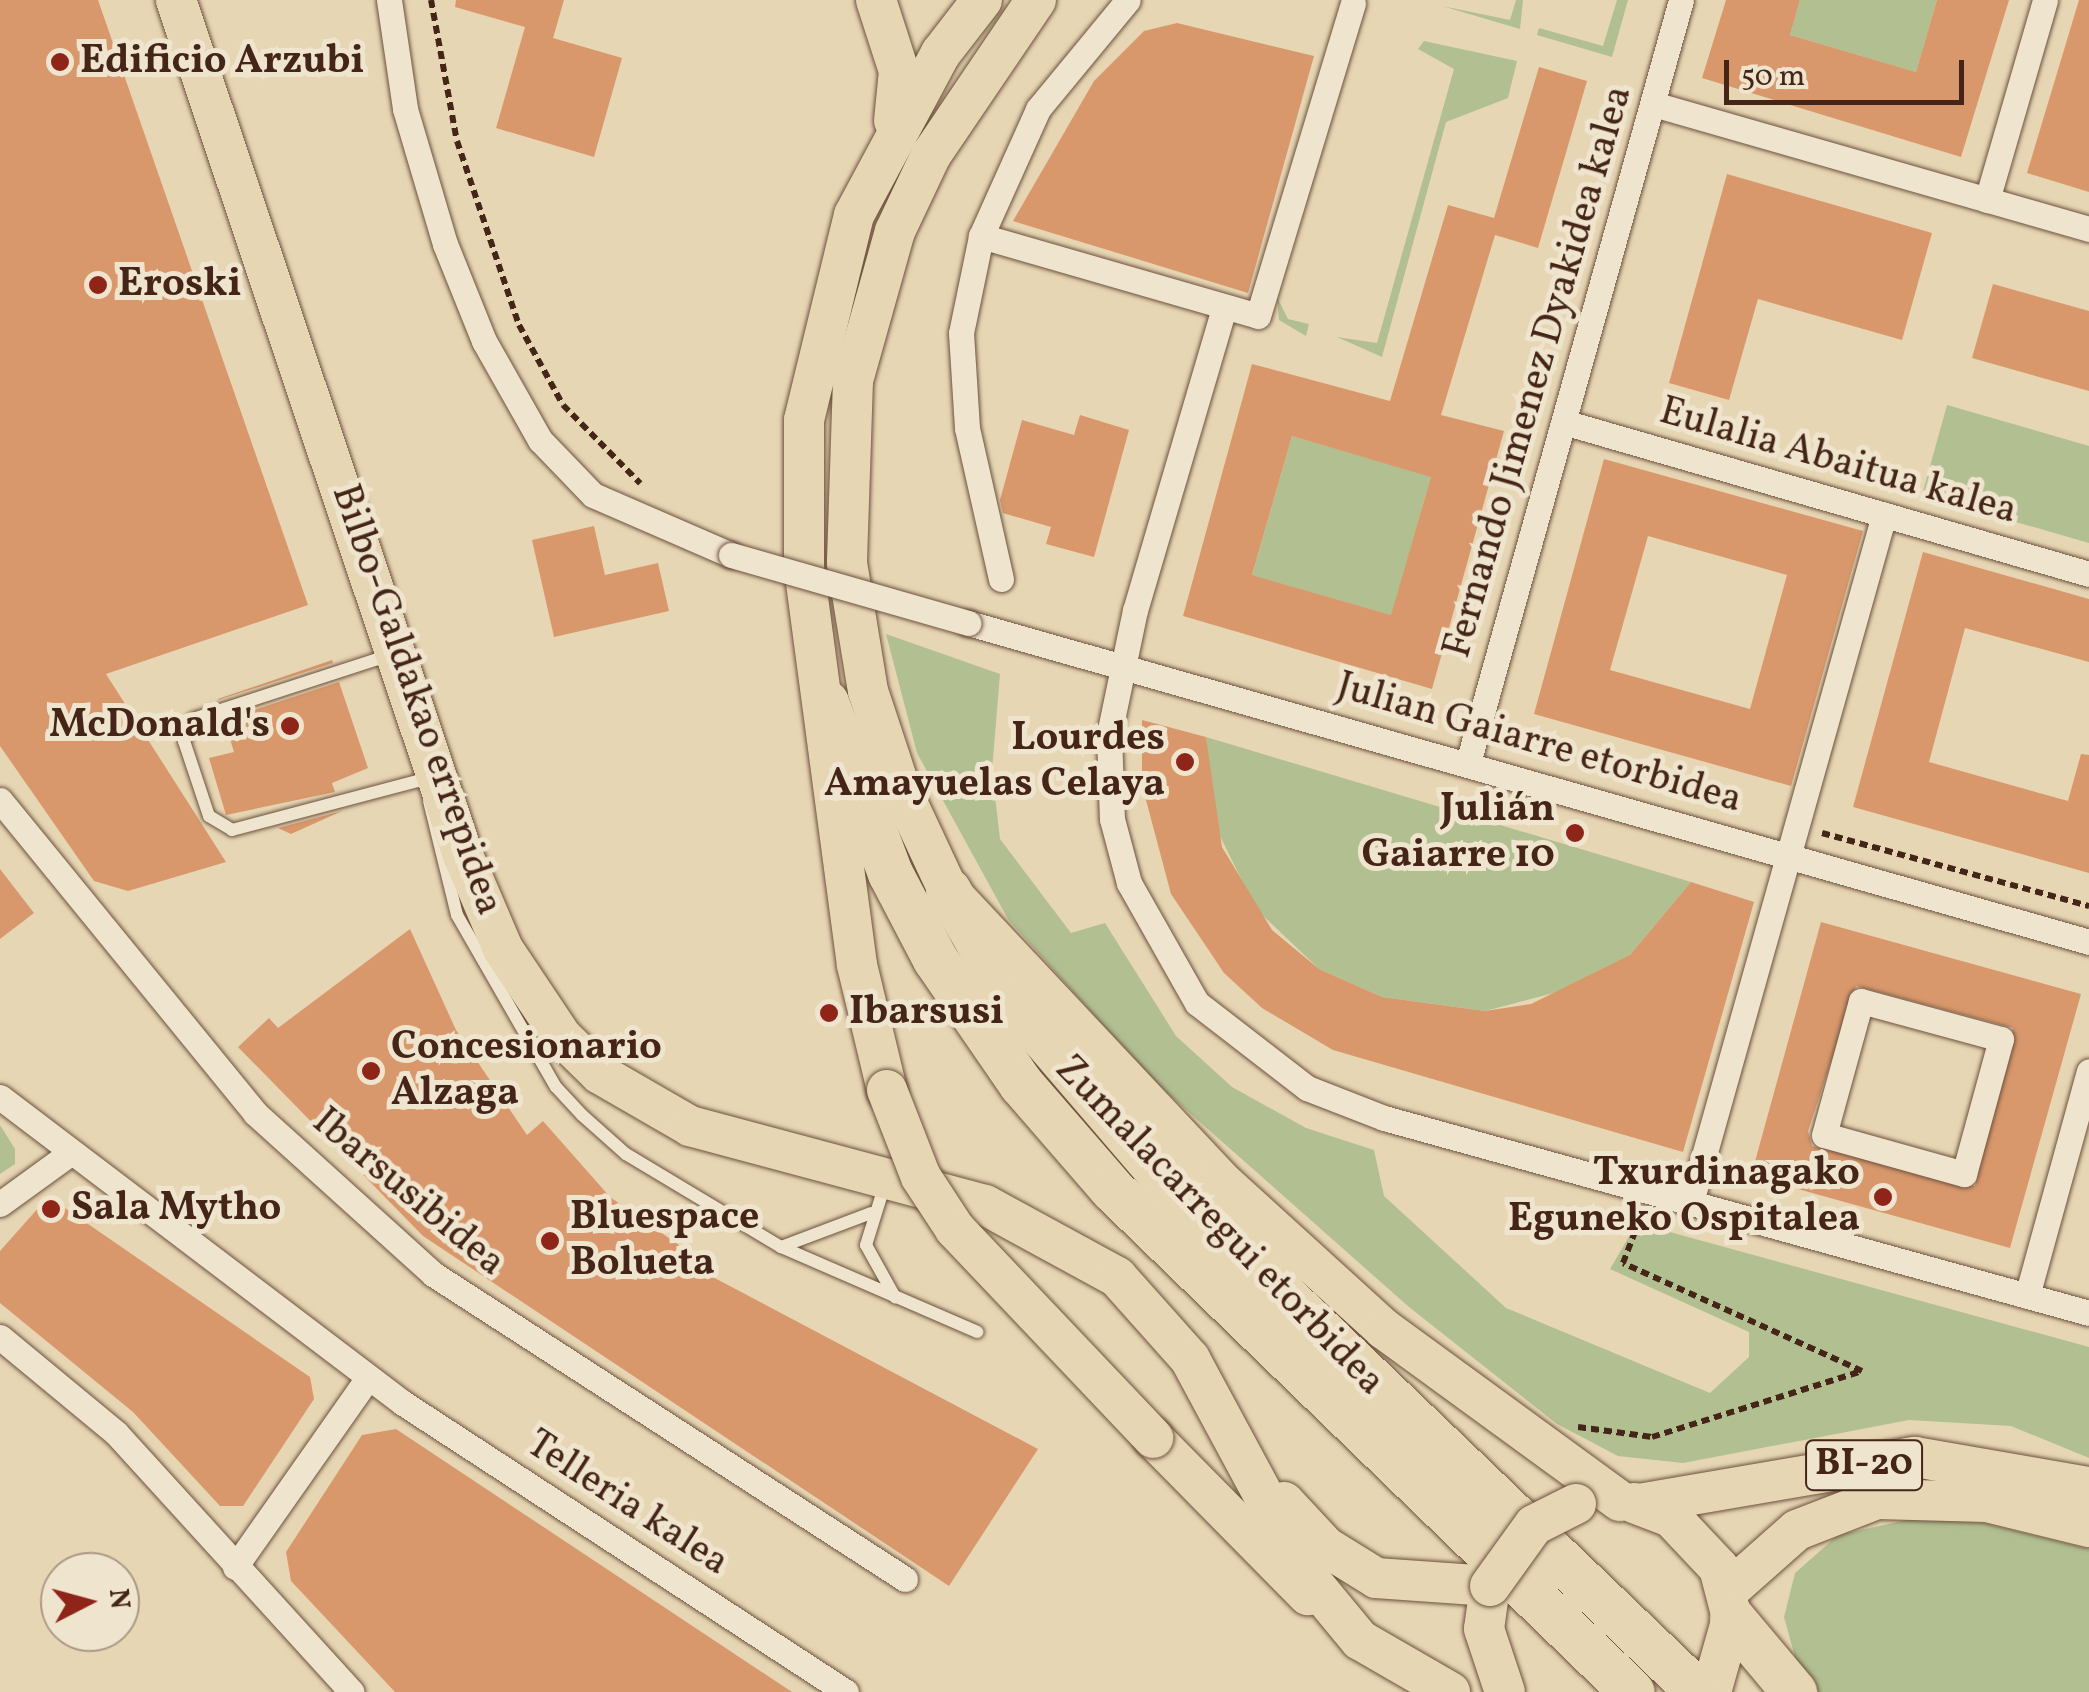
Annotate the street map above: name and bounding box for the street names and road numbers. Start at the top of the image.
street label: Fernando Jimenez Dyakidea kalea [1434,81,1644,663]
street label: Eulalia Abaitua kalea [1654,388,2022,536]
street label: Bilbo-Galdakao errepidea [320,478,512,922]
street label: Julian Gaiarre etorbidea [1331,663,1747,825]
street label: Zumalacarregui etorbidea [1044,1046,1394,1406]
street label: Ibarsusibidea [302,1098,514,1288]
street label: Telleria kalea [517,1421,737,1587]
road number: BI-20 [1804,1432,1924,1498]

